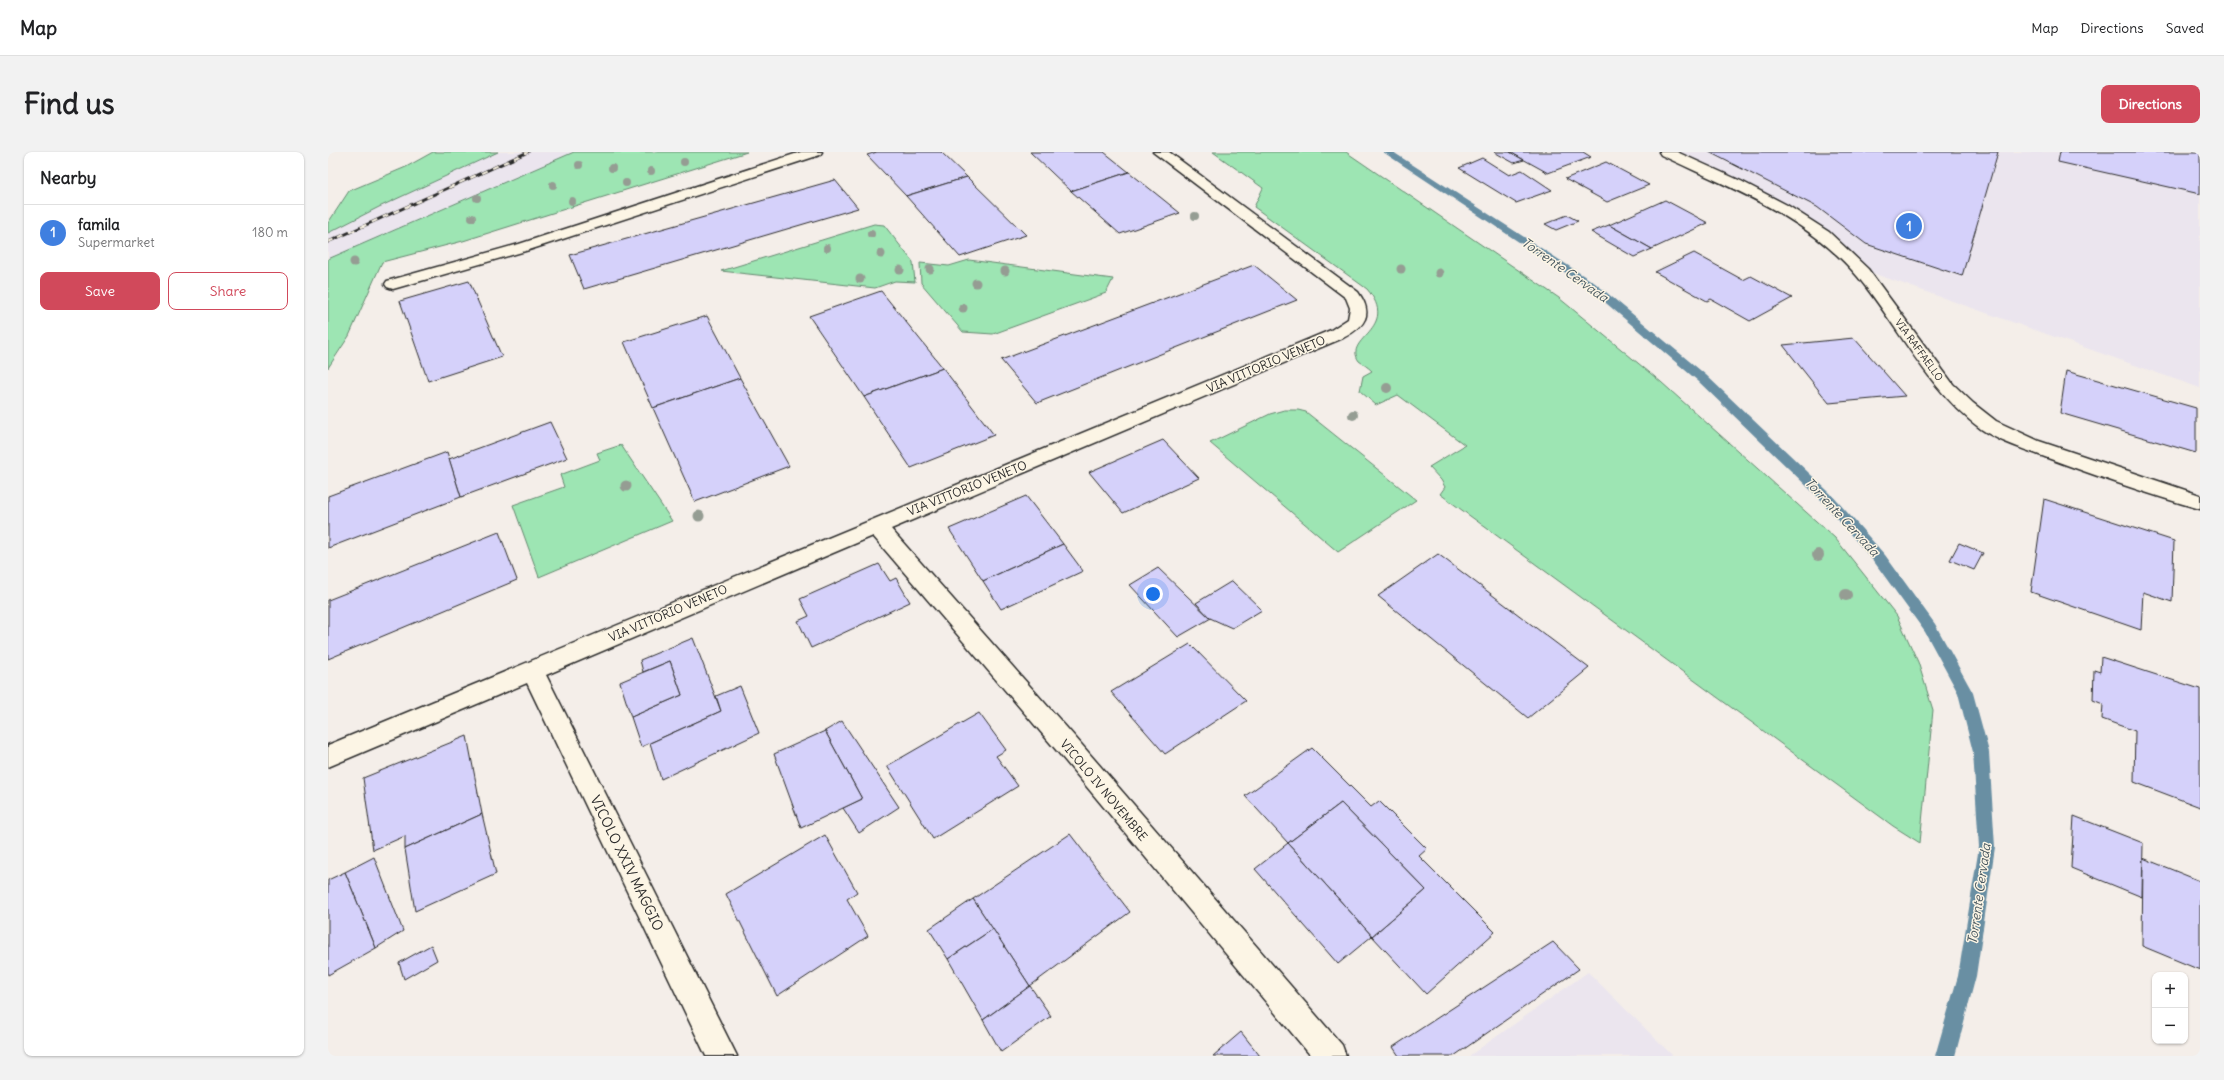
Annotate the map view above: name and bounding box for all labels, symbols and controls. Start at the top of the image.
text: Map [20,16,57,40]
text: Map [2031,19,2058,37]
text: Directions [2080,19,2144,37]
text: Saved [2166,19,2204,37]
button: Directions [2101,85,2200,123]
text: Find us [24,86,115,122]
text: Nearby [40,167,96,189]
pin: 1 [1896,211,1922,241]
text: famila [78,215,120,234]
text: 1 [50,224,56,241]
text: 180 m [252,224,288,241]
text: Supermarket [78,234,155,251]
water label: Torrente Cervada [1519,234,1612,306]
button: Save [40,272,160,310]
button: Share [168,272,288,310]
street label: VIA RAFFAELLO [1892,316,1946,384]
street label: VIA VITTORIO VENETO [1204,332,1328,396]
street label: VIA VITTORIO VENETO [905,457,1029,519]
water label: Torrente Cervada [1801,474,1883,560]
street label: VIA VITTORIO VENETO [606,581,730,645]
your location [1143,584,1163,604]
street label: VICOLO IV NOVEMBRE [1057,736,1151,844]
street label: VICOLO XXIV MAGGIO [586,792,668,934]
water label: Torrente Cervada [1964,842,1995,945]
map controls [2152,972,2188,1044]
button: + [2152,972,2188,1008]
button: − [2152,1008,2188,1044]

